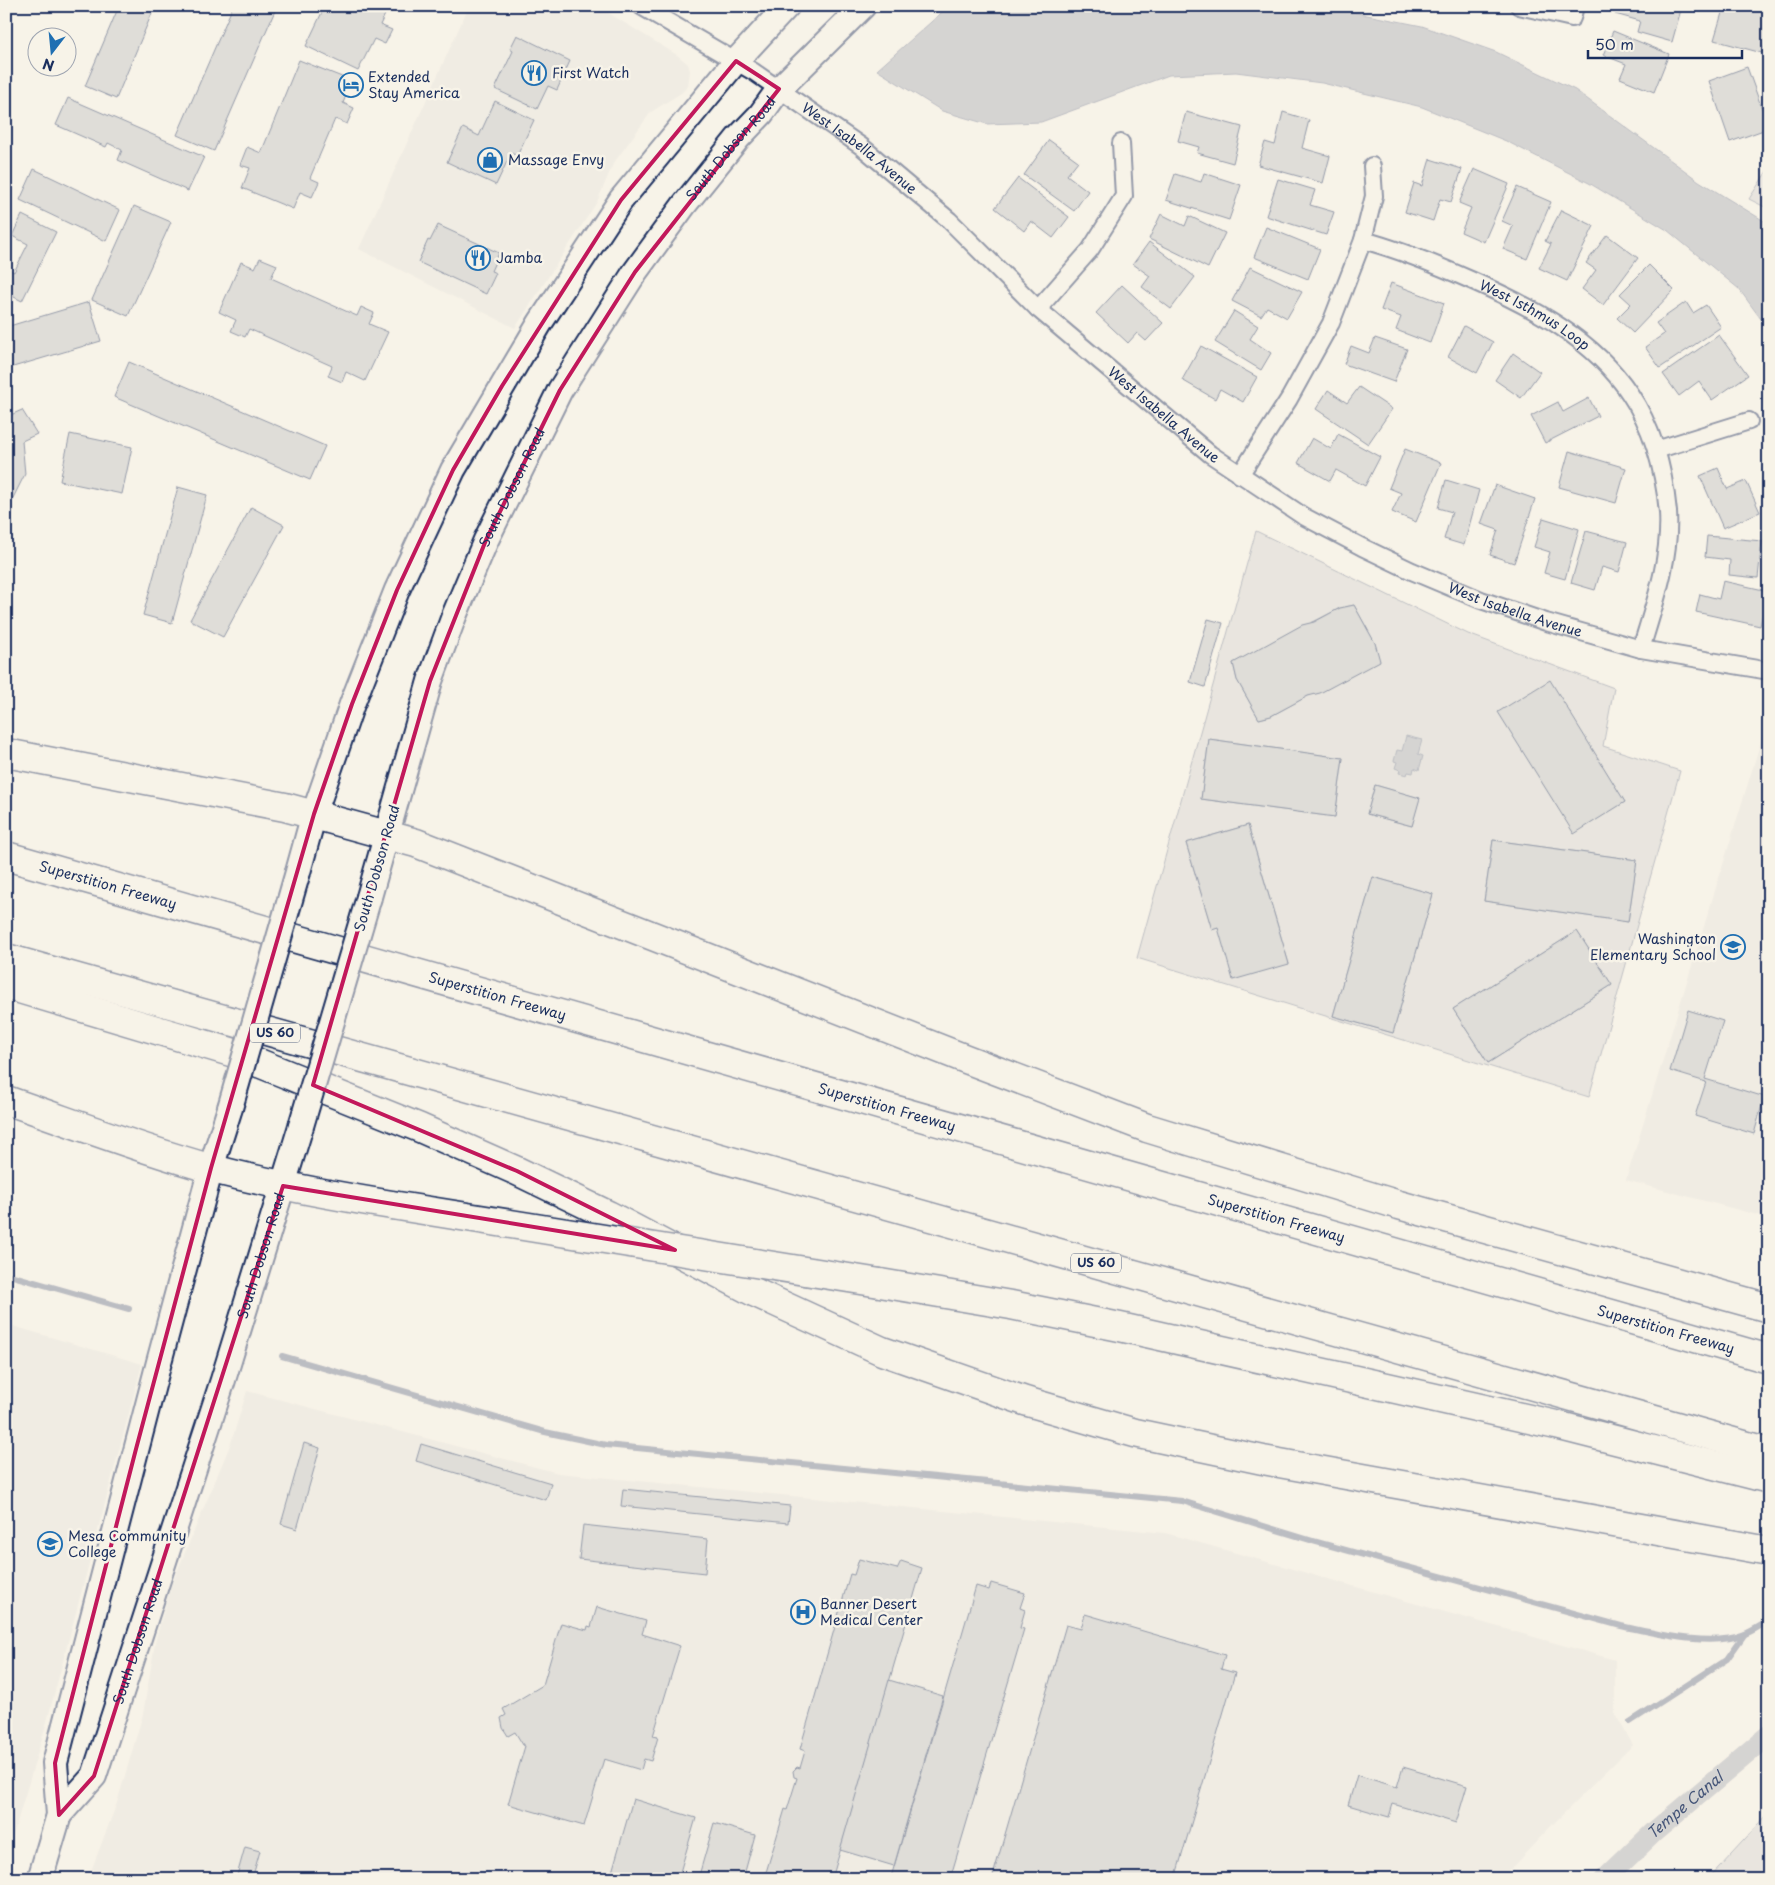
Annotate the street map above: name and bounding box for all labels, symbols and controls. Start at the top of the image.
north arrow [28,28,78,78]
scale bar [1588,28,1741,60]
text: 50 m [1595,32,1634,55]
text: N [40,53,57,77]
restaurant icon: First Watch [521,60,547,86]
place label: First Watch [552,62,629,83]
place label: Extended Stay America [368,66,460,103]
hotel icon: Extended Stay America [338,72,364,98]
street label: South Dobson Road [681,91,781,205]
street label: West Isabella Avenue [798,97,922,199]
shop icon: Massage Envy [477,147,503,173]
place label: Massage Envy [508,149,604,170]
restaurant icon: Jamba [465,245,491,271]
place label: Jamba [496,247,543,268]
street label: West Isthmus Loop [1476,274,1595,355]
street label: West Isabella Avenue [1103,361,1224,468]
street label: South Dobson Road [473,424,550,550]
street label: West Isabella Avenue [1445,576,1585,642]
street label: South Dobson Road [348,802,405,934]
street label: Superstition Freeway [37,855,179,914]
place label: Washington Elementary School [1590,928,1716,965]
school or university icon: Washington Elementary School [1720,934,1746,960]
street label: Superstition Freeway [426,966,569,1025]
road number: US 60 [250,1024,300,1042]
street label: Superstition Freeway [816,1077,958,1136]
street label: Superstition Freeway [1205,1188,1348,1248]
street label: South Dobson Road [231,1190,290,1321]
road number: US 60 [1071,1254,1121,1272]
street label: Superstition Freeway [1595,1299,1737,1359]
place label: Mesa Community College [68,1525,186,1562]
school or university icon: Mesa Community College [37,1531,63,1557]
street label: South Dobson Road [107,1576,168,1707]
place label: Banner Desert Medical Center [820,1593,923,1630]
hospital icon: Banner Desert Medical Center [790,1599,816,1625]
water label: Tempe Canal [1641,1764,1730,1843]

